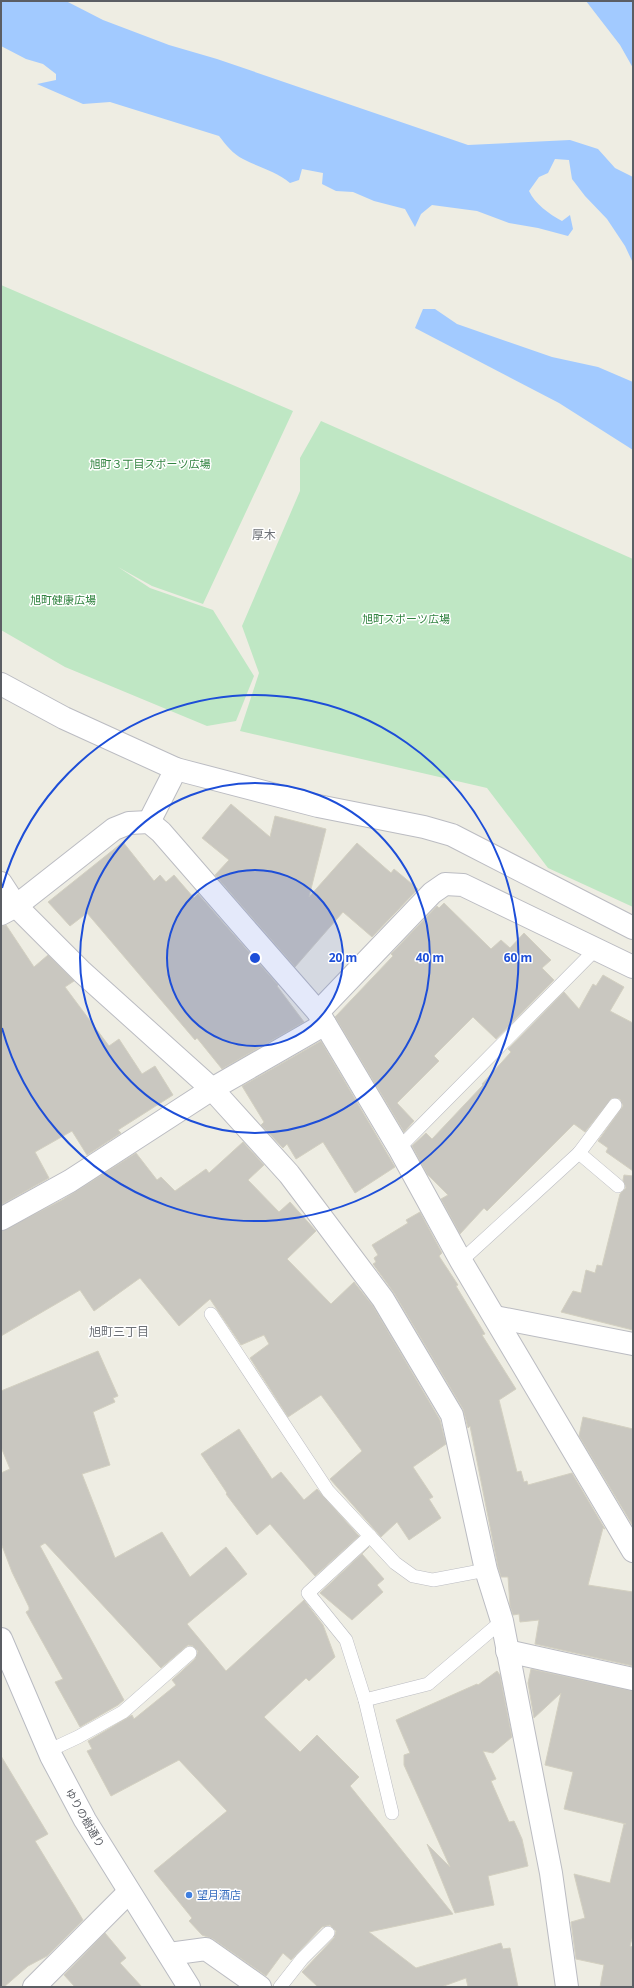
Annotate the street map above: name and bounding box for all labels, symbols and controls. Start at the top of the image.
park label: 旭町３丁目スポーツ広場 [90,456,210,471]
district label: 厚木 [252,526,276,543]
park label: 旭町健康広場 [30,592,96,607]
park label: 旭町スポーツ広場 [362,611,450,626]
text: 20 m [329,949,357,966]
text: 40 m [416,949,444,966]
text: 60 m [504,949,532,966]
centre of rings [248,951,262,965]
district label: 旭町三丁目 [89,1323,149,1340]
street label: ゆりの樹通り [62,1785,108,1850]
place label: 望月酒店 [197,1887,241,1902]
marker: 望月酒店 [184,1890,194,1900]

